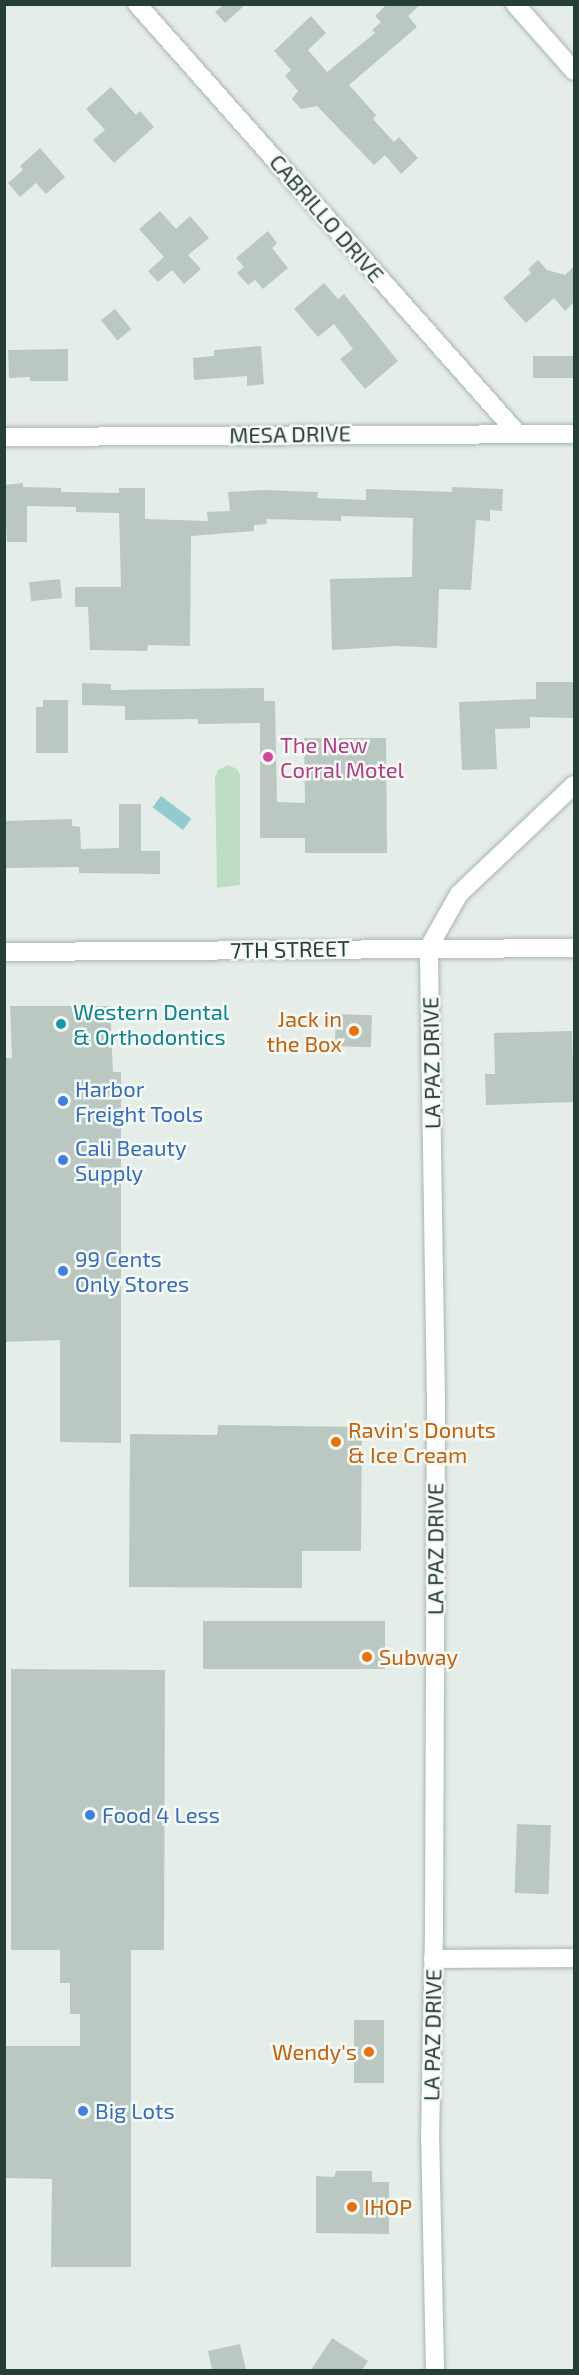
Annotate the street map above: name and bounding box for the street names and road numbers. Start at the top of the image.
street label: CABRILLO DRIVE [264,149,390,287]
street label: MESA DRIVE [229,420,351,448]
street label: 7TH STREET [230,935,350,963]
street label: LA PAZ DRIVE [417,996,445,1130]
street label: LA PAZ DRIVE [422,1483,448,1615]
street label: LA PAZ DRIVE [418,1968,446,2102]

